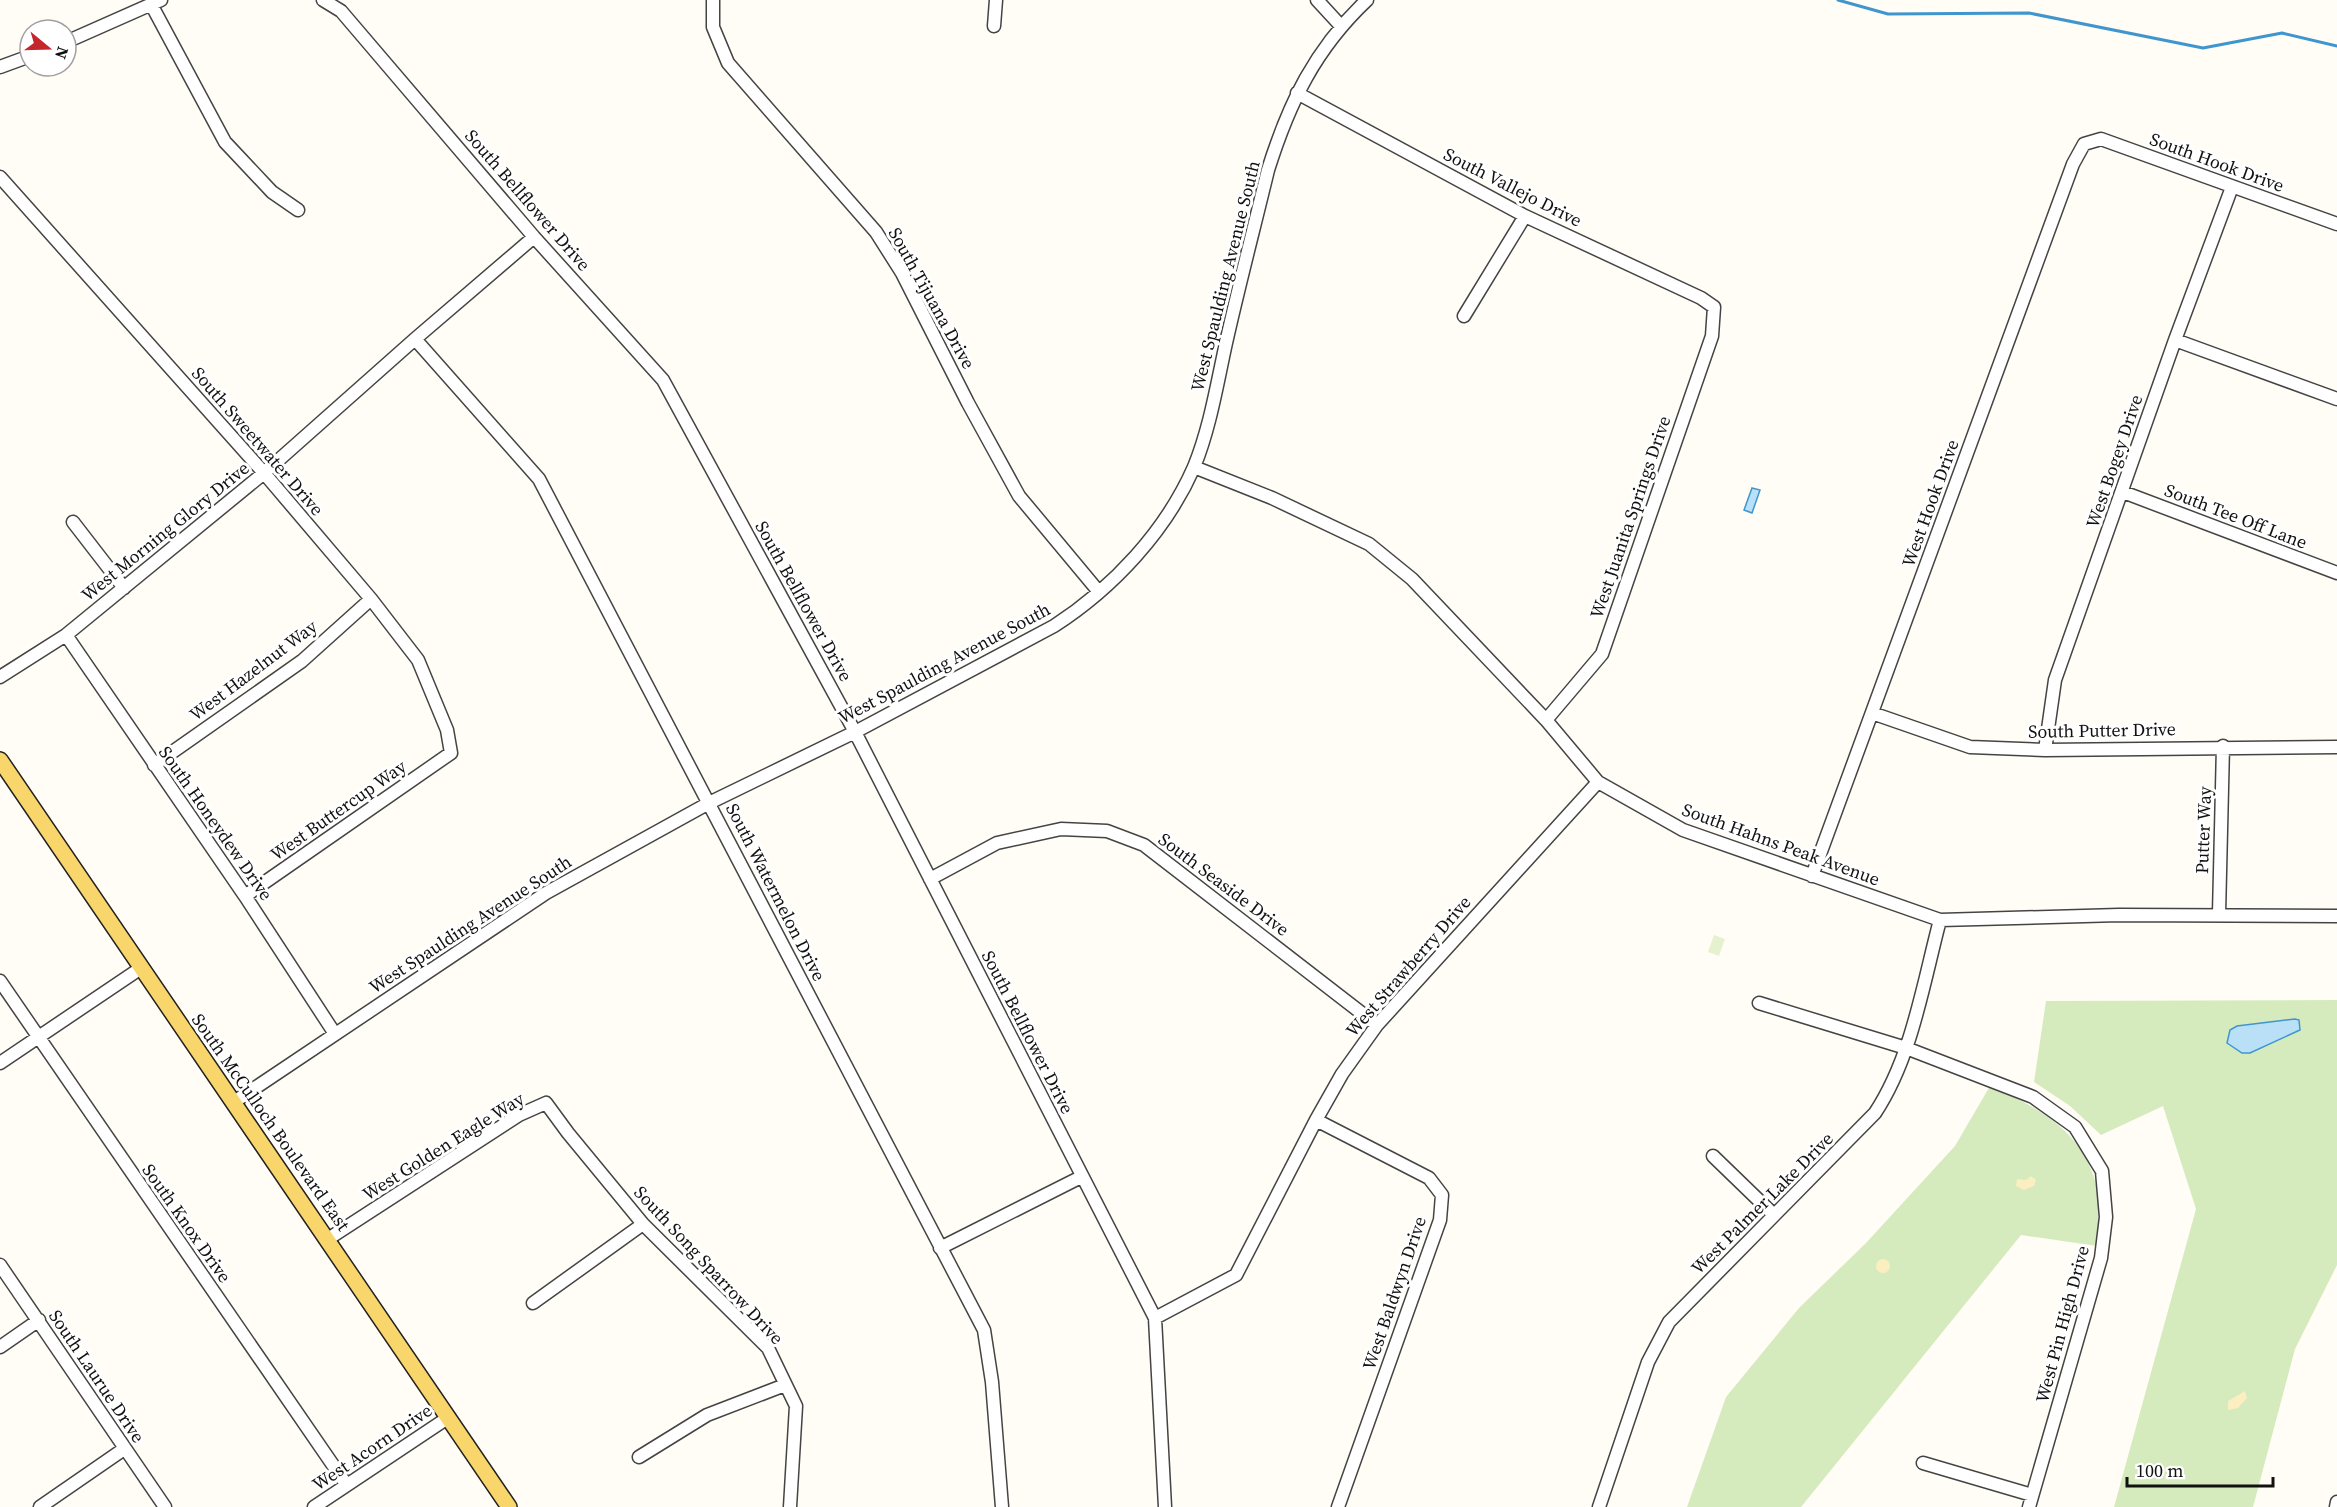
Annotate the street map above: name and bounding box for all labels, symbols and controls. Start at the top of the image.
north arrow [18,18,78,78]
text: N [50,44,74,62]
street label: South Bellflower Drive [460,124,596,276]
street label: South Hook Drive [2146,126,2288,198]
street label: South Vallejo Drive [1440,141,1586,233]
street label: West Spaulding Avenue South [1184,158,1266,394]
street label: South Tijuana Drive [883,223,981,373]
street label: South Sweetwater Drive [186,361,330,521]
street label: West Bogey Drive [2080,391,2148,531]
street label: West Juanita Springs Drive [1584,412,1676,622]
street label: West Hook Drive [1895,436,1965,570]
street label: West Morning Glory Drive [76,455,254,607]
street label: South Tee Off Lane [2161,477,2311,555]
street label: South Bellflower Drive [749,516,859,686]
street label: West Spaulding Avenue South [834,596,1055,730]
street label: West Hazelnut Way [184,613,323,726]
street label: South Putter Drive [2028,716,2176,744]
street label: South Honeydew Drive [153,741,279,905]
street label: West Buttercup Way [265,753,412,866]
street label: Putter Way [2189,785,2217,874]
street label: South Hahns Peak Avenue [1679,797,1883,891]
street label: South Watermelon Drive [720,799,832,985]
street label: South Seaside Drive [1153,827,1295,941]
street label: West Spaulding Avenue South [364,849,576,999]
street label: West Strawberry Drive [1340,890,1476,1042]
street label: South Bellflower Drive [976,946,1080,1118]
street label: South McCulloch Boulevard East [186,1008,356,1236]
street label: West Golden Eagle Way [357,1086,529,1206]
street label: West Palmer Lake Drive [1685,1126,1839,1280]
street label: South Knox Drive [137,1159,237,1287]
street label: South Song Sparrow Drive [629,1180,789,1350]
street label: West Baldwyn Drive [1356,1213,1432,1373]
street label: West Pin High Drive [2029,1243,2095,1405]
street label: South Laurue Drive [43,1305,151,1447]
street label: West Acorn Drive [307,1398,437,1496]
scale bar [2127,1450,2272,1488]
text: 100 m [2136,1458,2183,1483]

